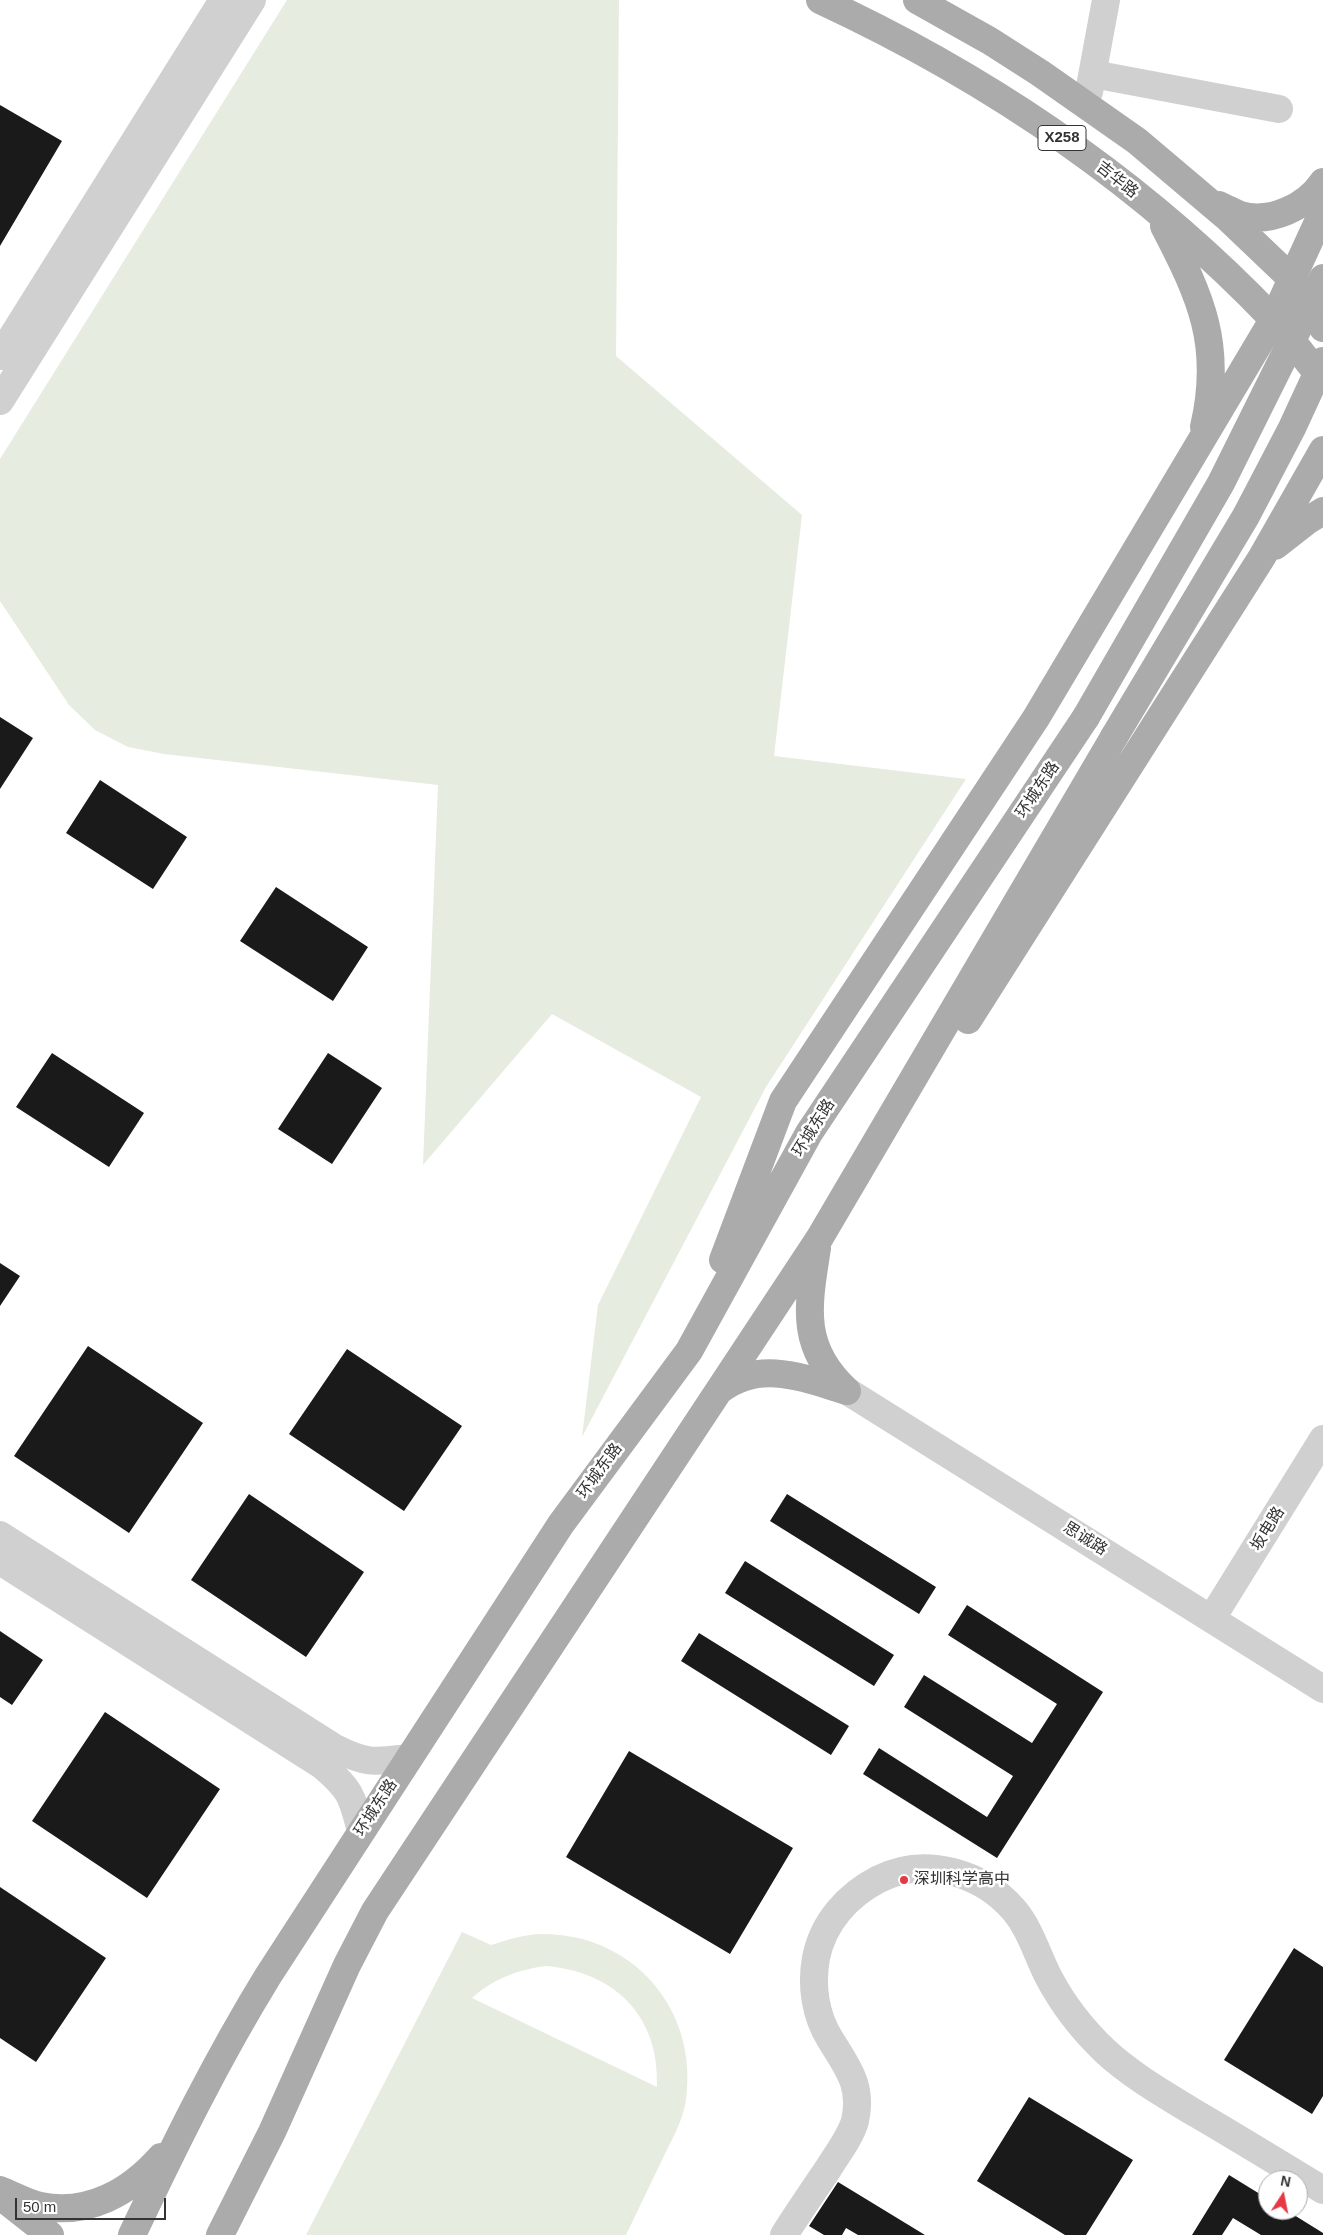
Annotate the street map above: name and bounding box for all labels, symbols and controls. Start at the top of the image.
road number: X258 [1038,126,1086,150]
street label: 吉华路 [1092,158,1142,202]
street label: 环城东路 [1012,758,1064,822]
street label: 环城东路 [789,1096,839,1160]
street label: 环城东路 [573,1439,627,1503]
street label: 坂电路 [1247,1504,1289,1554]
street label: 思诚路 [1060,1518,1110,1560]
street label: 环城东路 [351,1776,401,1840]
place label: 深圳科学高中 [914,1870,1010,1890]
marker: 深圳科学高中 [898,1874,910,1886]
north arrow [1258,2170,1308,2220]
text: N [1279,2172,1292,2190]
scale bar [18,2188,169,2220]
text: 50 m [23,2198,56,2215]

